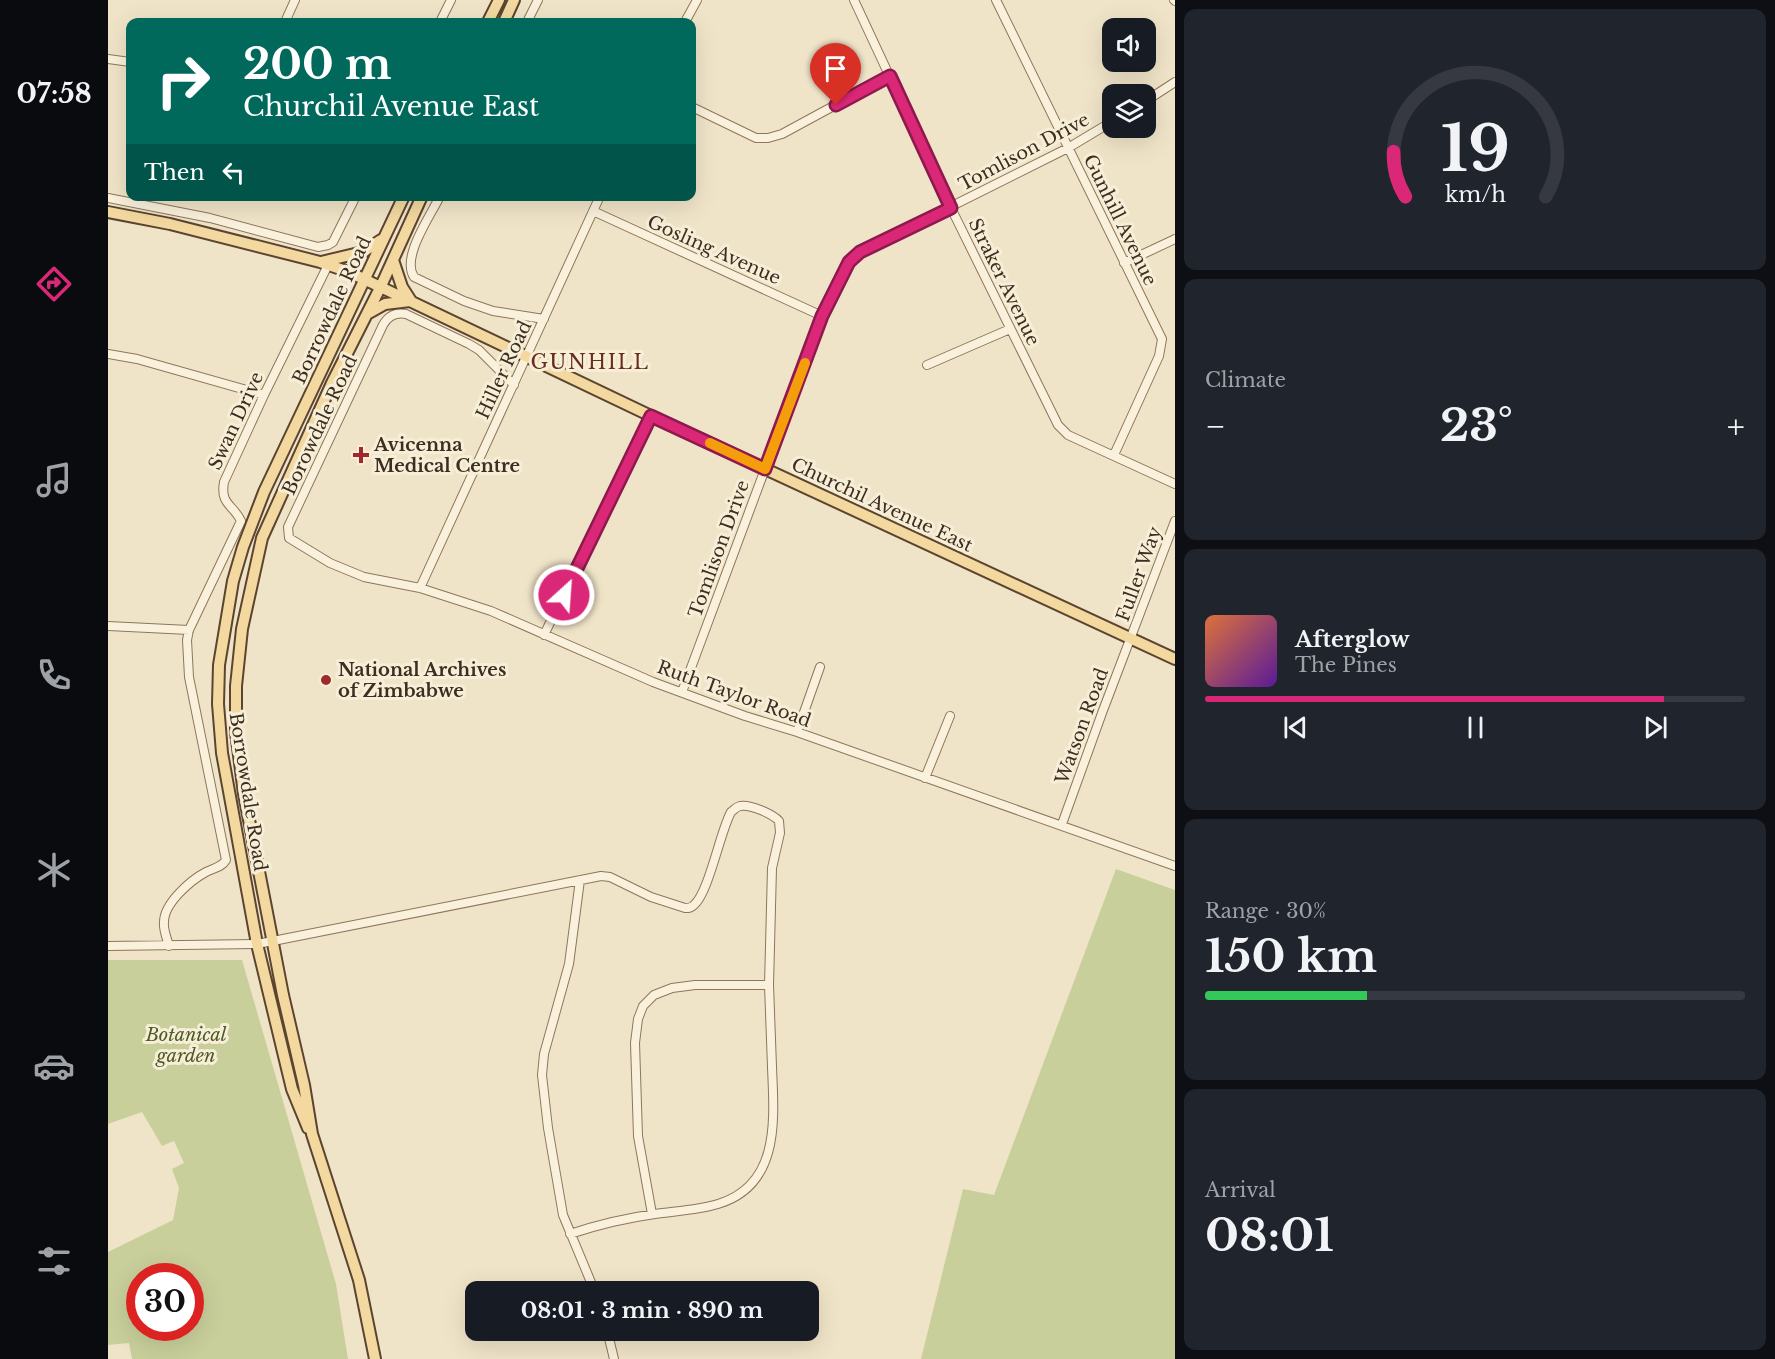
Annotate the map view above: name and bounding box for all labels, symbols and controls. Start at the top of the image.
map controls [1102,18,1156,138]
button: sound [1102,18,1156,72]
text: 200 m [243,38,391,90]
icon: right [144,42,222,120]
pin [810,43,861,105]
icon: arrive [819,52,852,85]
text: 07:58 [16,77,92,110]
button: layers [1102,84,1156,138]
text: Churchil Avenue East [243,90,539,123]
street label: Tomlison Drive [955,108,1093,196]
text: 19 [1440,110,1510,188]
street label: Gunhill Avenue [1079,151,1161,289]
icon: left [217,156,250,189]
text: Then [144,159,205,186]
text: km/h [1445,181,1506,208]
street label: Gosling Avenue [644,211,784,289]
street label: Straker Avenue [964,215,1044,349]
street label: Borrowdale Road [288,233,376,387]
icon: directions [33,263,75,305]
street label: Hiller Road [472,317,536,423]
district label: GUNHILL [530,350,650,374]
street label: Borowdale Road [278,352,362,498]
text: Climate [1205,368,1286,392]
street label: Swan Drive [204,369,268,473]
text: 23° [1440,397,1513,453]
text: − [1205,406,1226,447]
text: + [1727,406,1745,447]
place label: Avicenna Medical Centre [373,434,520,477]
marker: Avicenna Medical Centre [352,446,370,464]
street label: Churchil Avenue East [788,453,976,557]
icon: music [33,459,75,501]
street label: Tomlison Drive [684,477,754,621]
street label: Fuller Way [1112,523,1166,624]
position arrow [532,563,596,627]
text: Afterglow [1295,626,1410,653]
text: The Pines [1295,653,1397,677]
icon: phone [33,654,75,696]
street label: Ruth Taylor Road [654,656,814,732]
place label: National Archives of Zimbabwe [338,659,506,702]
street label: Watson Road [1050,665,1113,788]
marker: National Archives of Zimbabwe [319,673,333,687]
street label: Borrowdale Road [225,711,271,873]
icon: previous [1279,711,1312,744]
icon: pause [1459,711,1492,744]
icon: next [1639,711,1672,744]
icon: climate [33,849,75,891]
text: Range · 30% [1205,899,1326,923]
text: 150 km [1205,928,1377,984]
park label: Botanical garden [145,1024,227,1067]
icon: car [33,1045,75,1087]
text: Arrival [1205,1178,1276,1202]
text: 08:01 [1205,1207,1334,1263]
icon: filters [33,1240,75,1282]
speed limit sign: 30 [126,1263,204,1341]
text: 08:01 · 3 min · 890 m [521,1297,763,1324]

